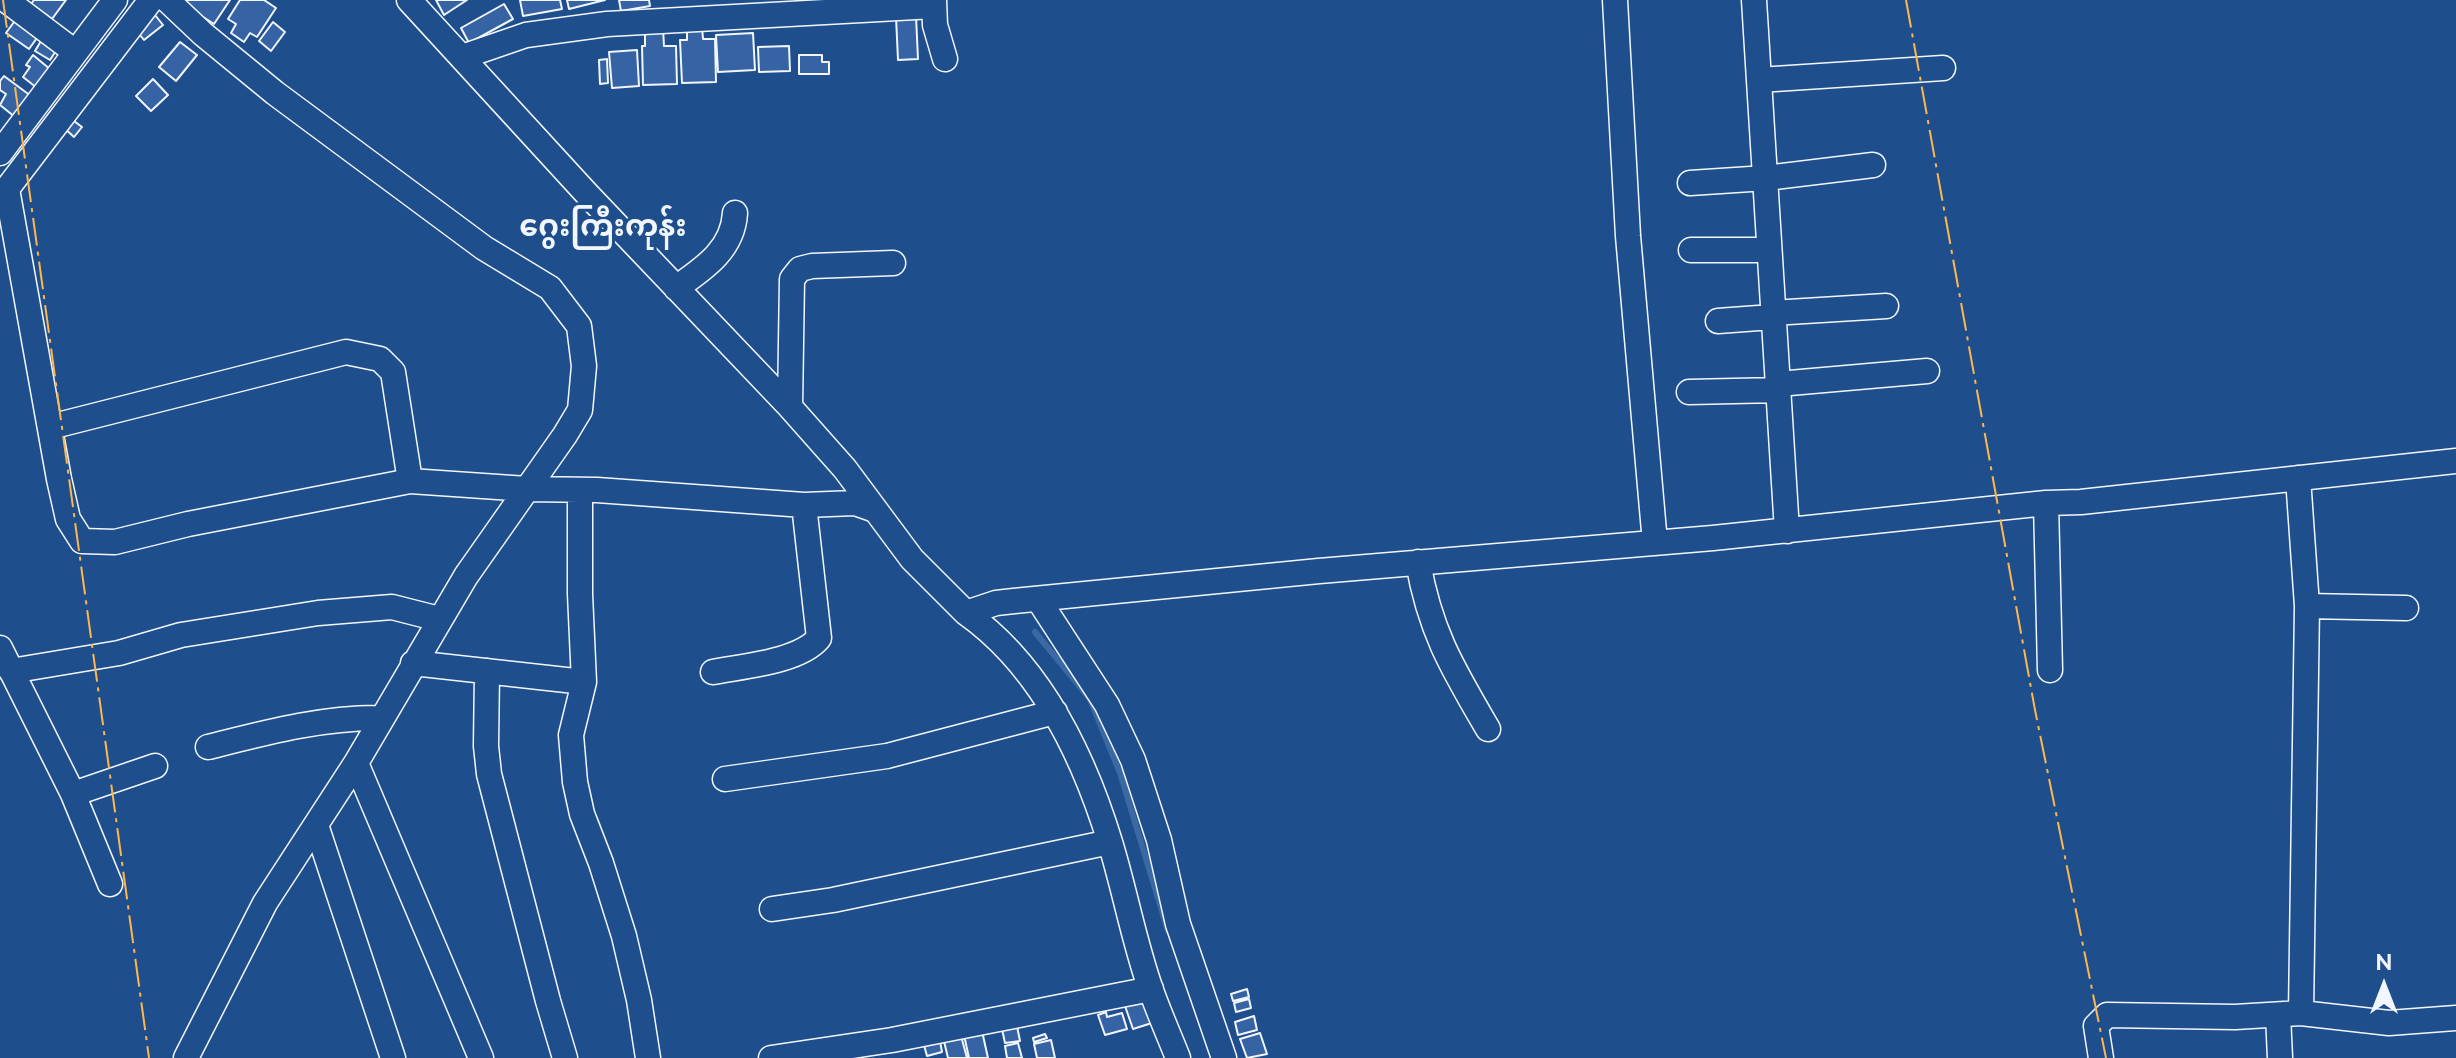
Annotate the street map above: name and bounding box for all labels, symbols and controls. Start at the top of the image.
district label: ဂွေးကြီးကုန်း [519,209,687,245]
north arrow [2344,946,2424,1026]
text: N [2376,949,2392,975]

